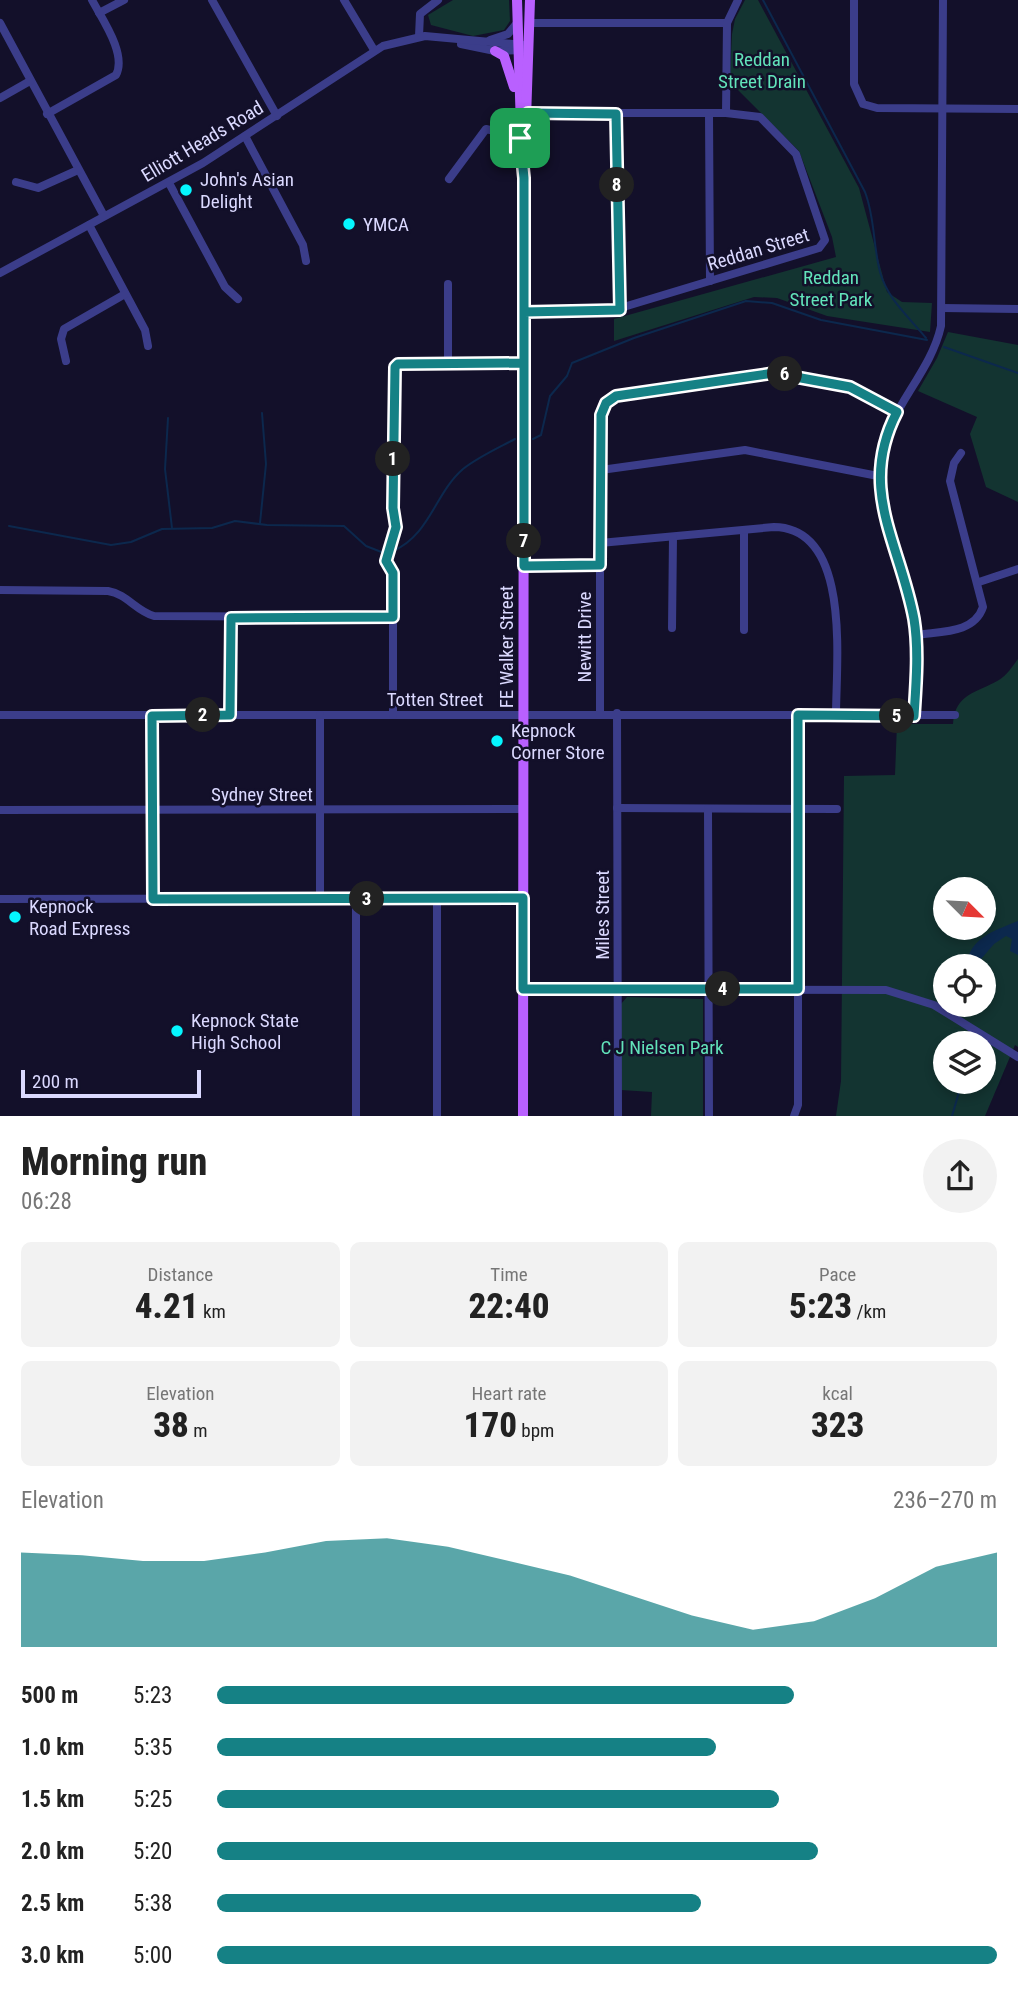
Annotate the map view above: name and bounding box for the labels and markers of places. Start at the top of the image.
pin [490,108,550,168]
place label: John's Asian Delight [200,168,294,213]
pin: 8 [600,168,634,202]
marker: John's Asian Delight [178,182,194,198]
place label: YMCA [363,213,409,236]
marker: YMCA [341,216,357,232]
pin: 6 [768,356,802,392]
pin: 1 [376,442,410,476]
pin: 7 [506,524,542,558]
pin: 2 [186,698,220,732]
pin: 5 [880,698,914,734]
place label: Kepnock Corner Store [511,719,605,764]
marker: Kepnock Corner Store [489,733,505,749]
pin: 3 [350,881,384,916]
place label: Kepnock Road Express [29,895,131,940]
marker: Kepnock Road Express [7,909,23,925]
pin: 4 [706,972,740,1006]
place label: Kepnock State High School [191,1009,299,1054]
marker: Kepnock State High School [169,1023,185,1039]

